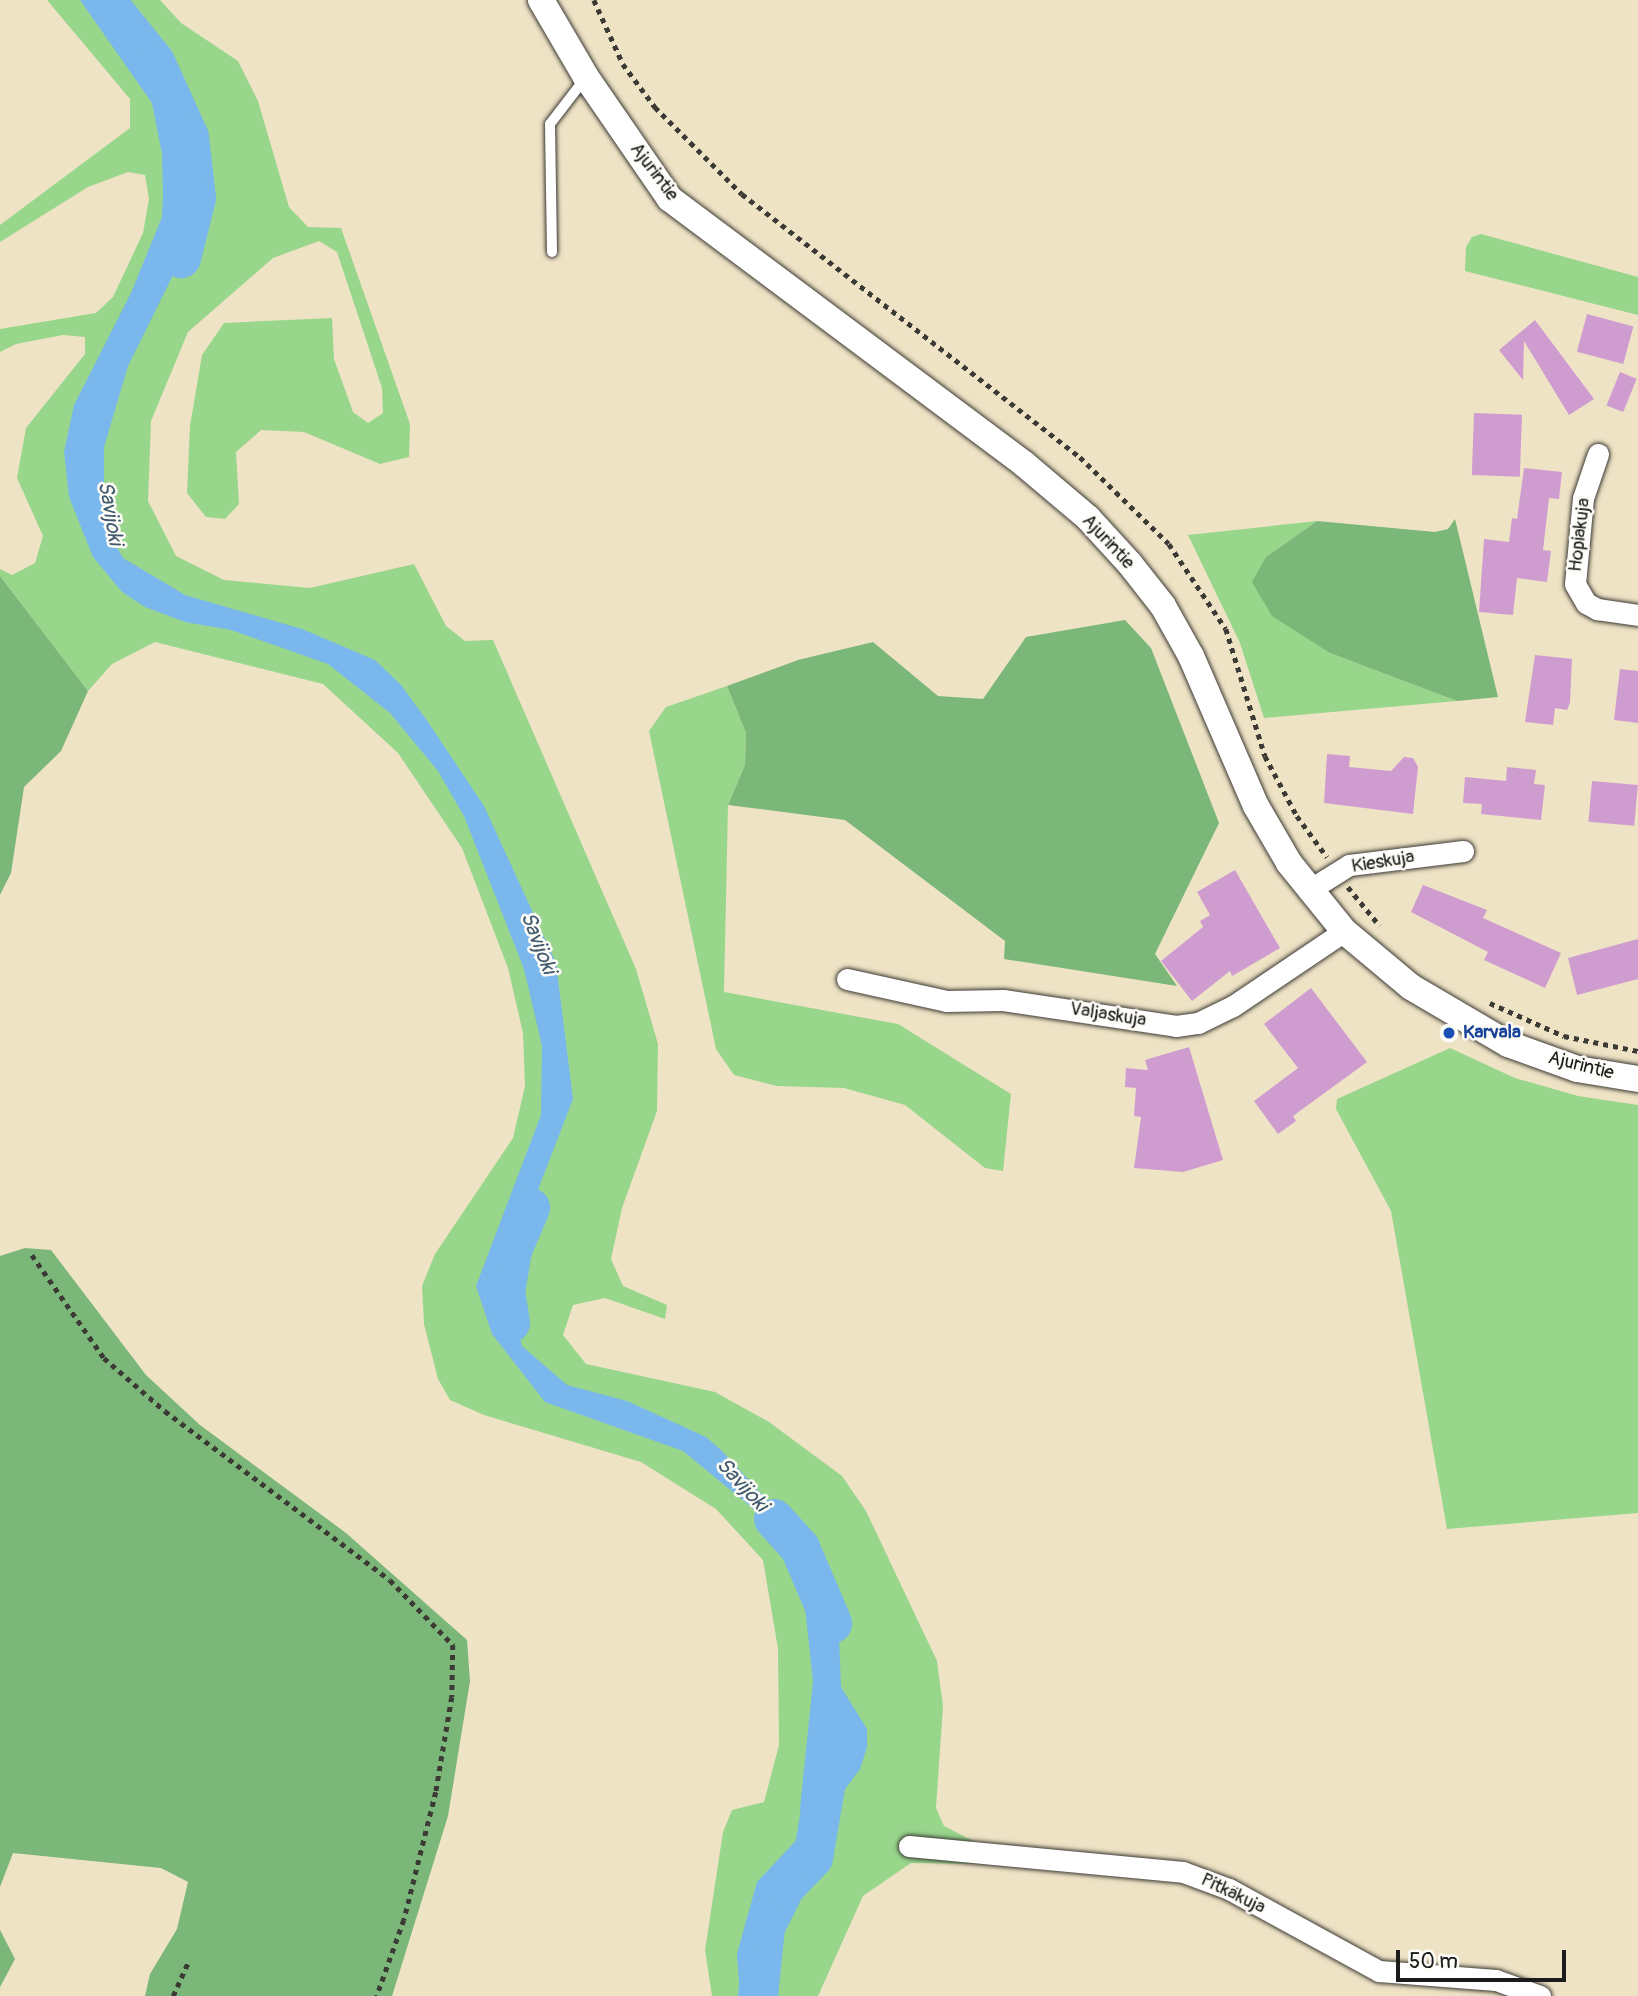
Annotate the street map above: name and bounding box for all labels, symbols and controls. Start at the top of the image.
street label: Ajurintie [625,138,683,206]
water label: Savijoki [92,479,128,547]
street label: Hopiakuja [1564,497,1596,573]
street label: Ajurintie [1077,510,1139,574]
street label: Kieskuja [1350,846,1416,878]
water label: Savijoki [515,909,561,977]
street label: Valjaskuja [1068,998,1148,1032]
place label: Karvala [1463,1022,1521,1044]
marker: Karvala [1441,1025,1457,1041]
street label: Ajurintie [1546,1047,1616,1085]
water label: Savijoki [711,1453,773,1517]
street label: Pitkäkuja [1197,1869,1269,1919]
scale bar [1400,1937,1570,1981]
text: 50 m [1409,1948,1458,1975]

